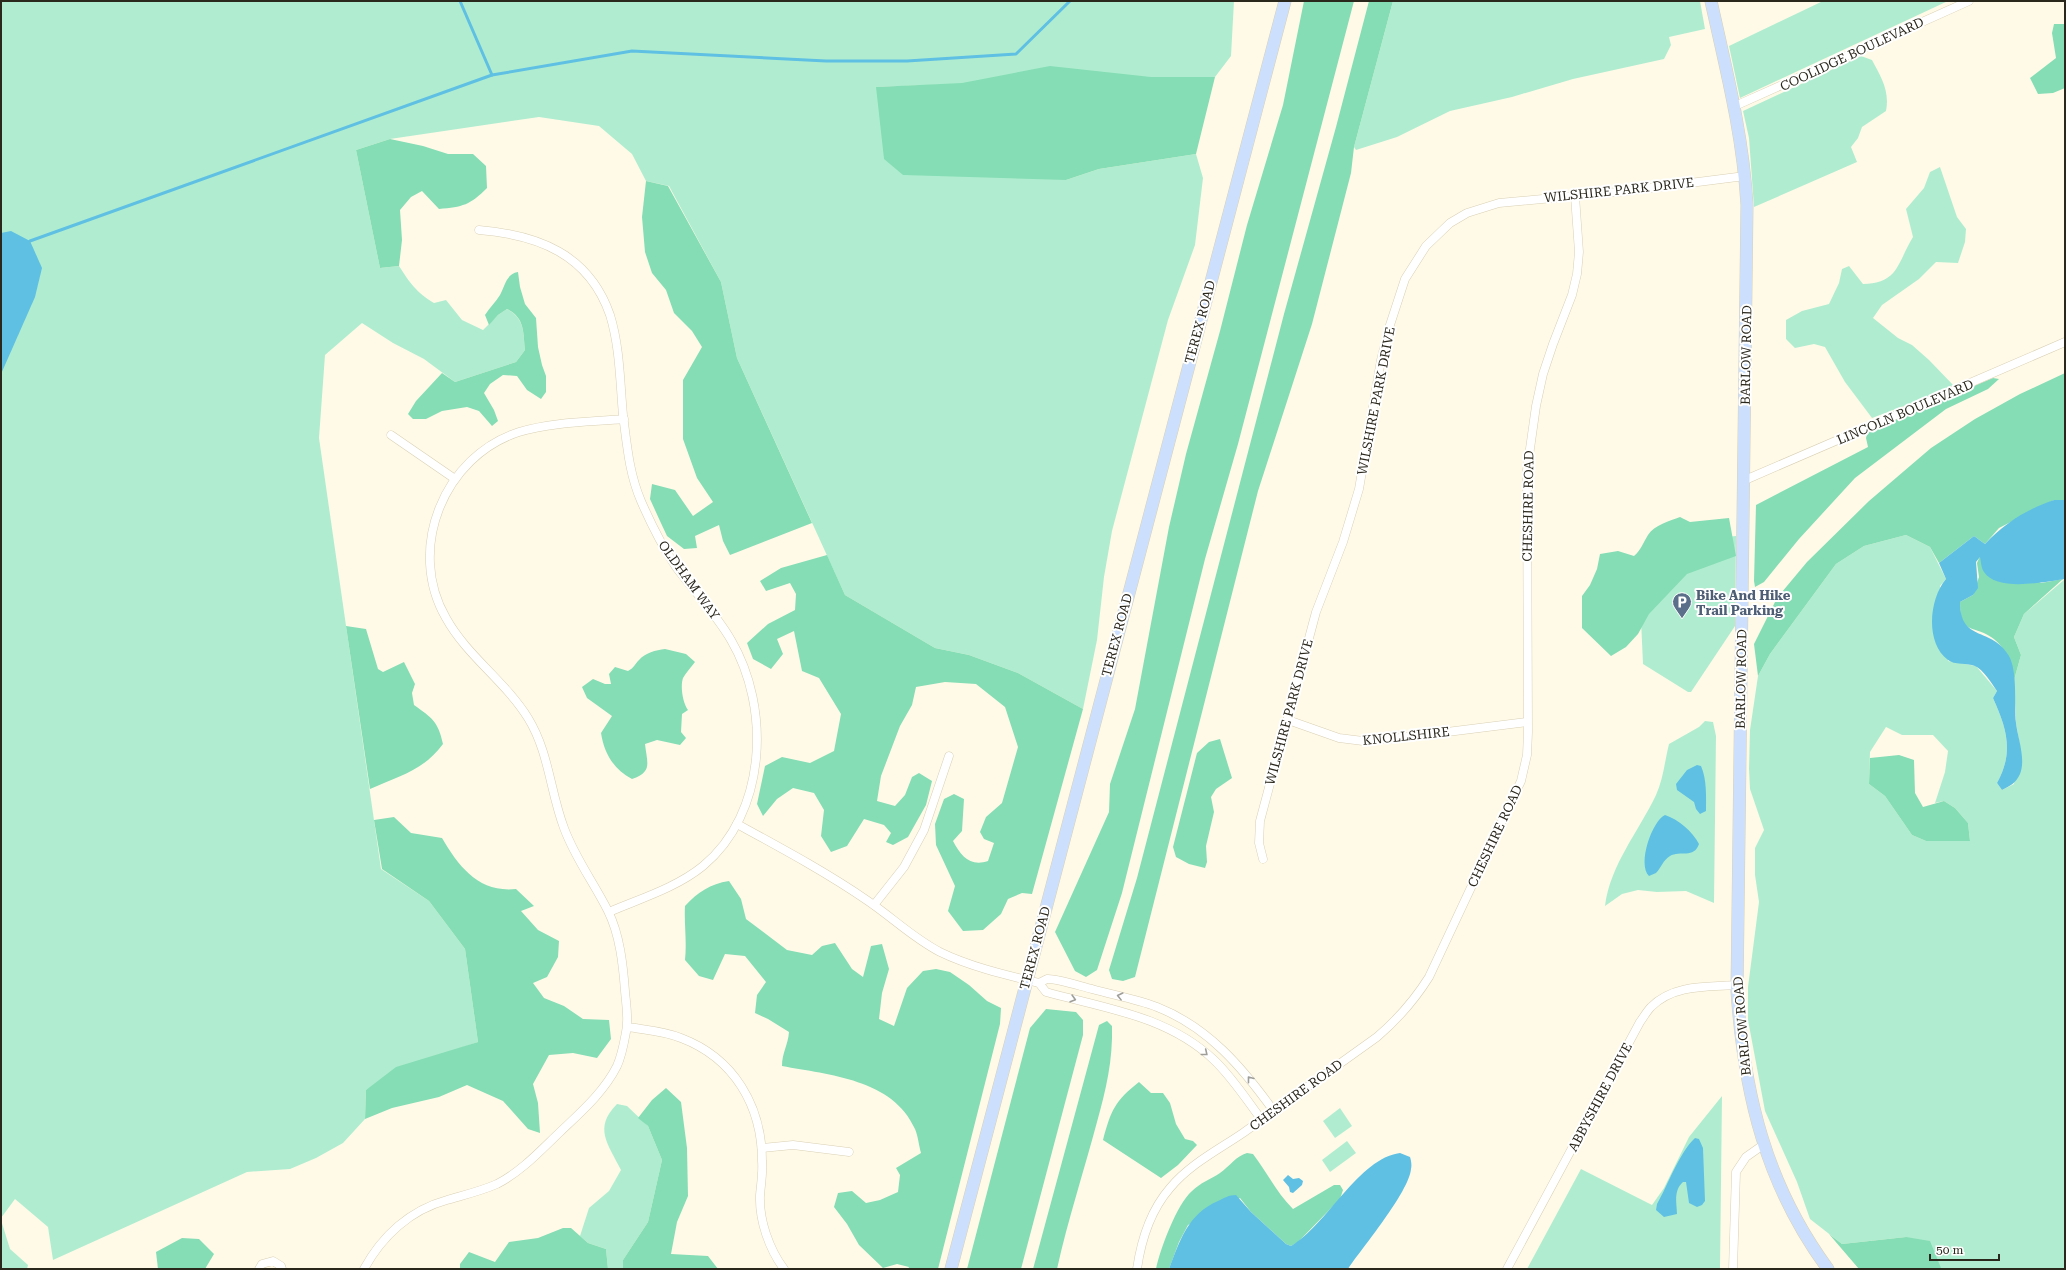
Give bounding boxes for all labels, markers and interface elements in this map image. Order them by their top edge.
street label: COOLIDGE BOULEVARD [1778,14,1926,94]
street label: WILSHIRE PARK DRIVE [1543,175,1695,205]
street label: TEREX ROAD [1182,279,1218,365]
street label: BARLOW ROAD [1738,305,1754,405]
street label: WILSHIRE PARK DRIVE [1354,326,1398,476]
street label: LINCOLN BOULEVARD [1834,376,1976,448]
street label: CHESHIRE ROAD [1520,450,1536,562]
street label: OLDHAM WAY [655,538,723,623]
place label: Bike And Hike Trail Parking [1696,588,1791,618]
parking icon: Bike And Hike Trail Parking [1671,591,1693,619]
street label: TEREX ROAD [1099,592,1135,678]
street label: BARLOW ROAD [1733,629,1749,729]
street label: WILSHIRE PARK DRIVE [1262,637,1316,787]
street label: KNOLLSHIRE [1362,724,1450,748]
street label: CHESHIRE ROAD [1465,782,1525,890]
street label: TEREX ROAD [1017,905,1053,991]
street label: BARLOW ROAD [1730,976,1754,1076]
one-way arrow [1117,993,1123,1001]
one-way arrow [1069,994,1076,1003]
street label: ABBYSHIRE DRIVE [1565,1040,1635,1154]
one-way arrow [1201,1048,1208,1055]
street label: CHESHIRE ROAD [1247,1056,1345,1134]
one-way arrow [1248,1076,1255,1083]
scale bar [1930,1236,1999,1262]
text: 50 m [1936,1243,1963,1257]

